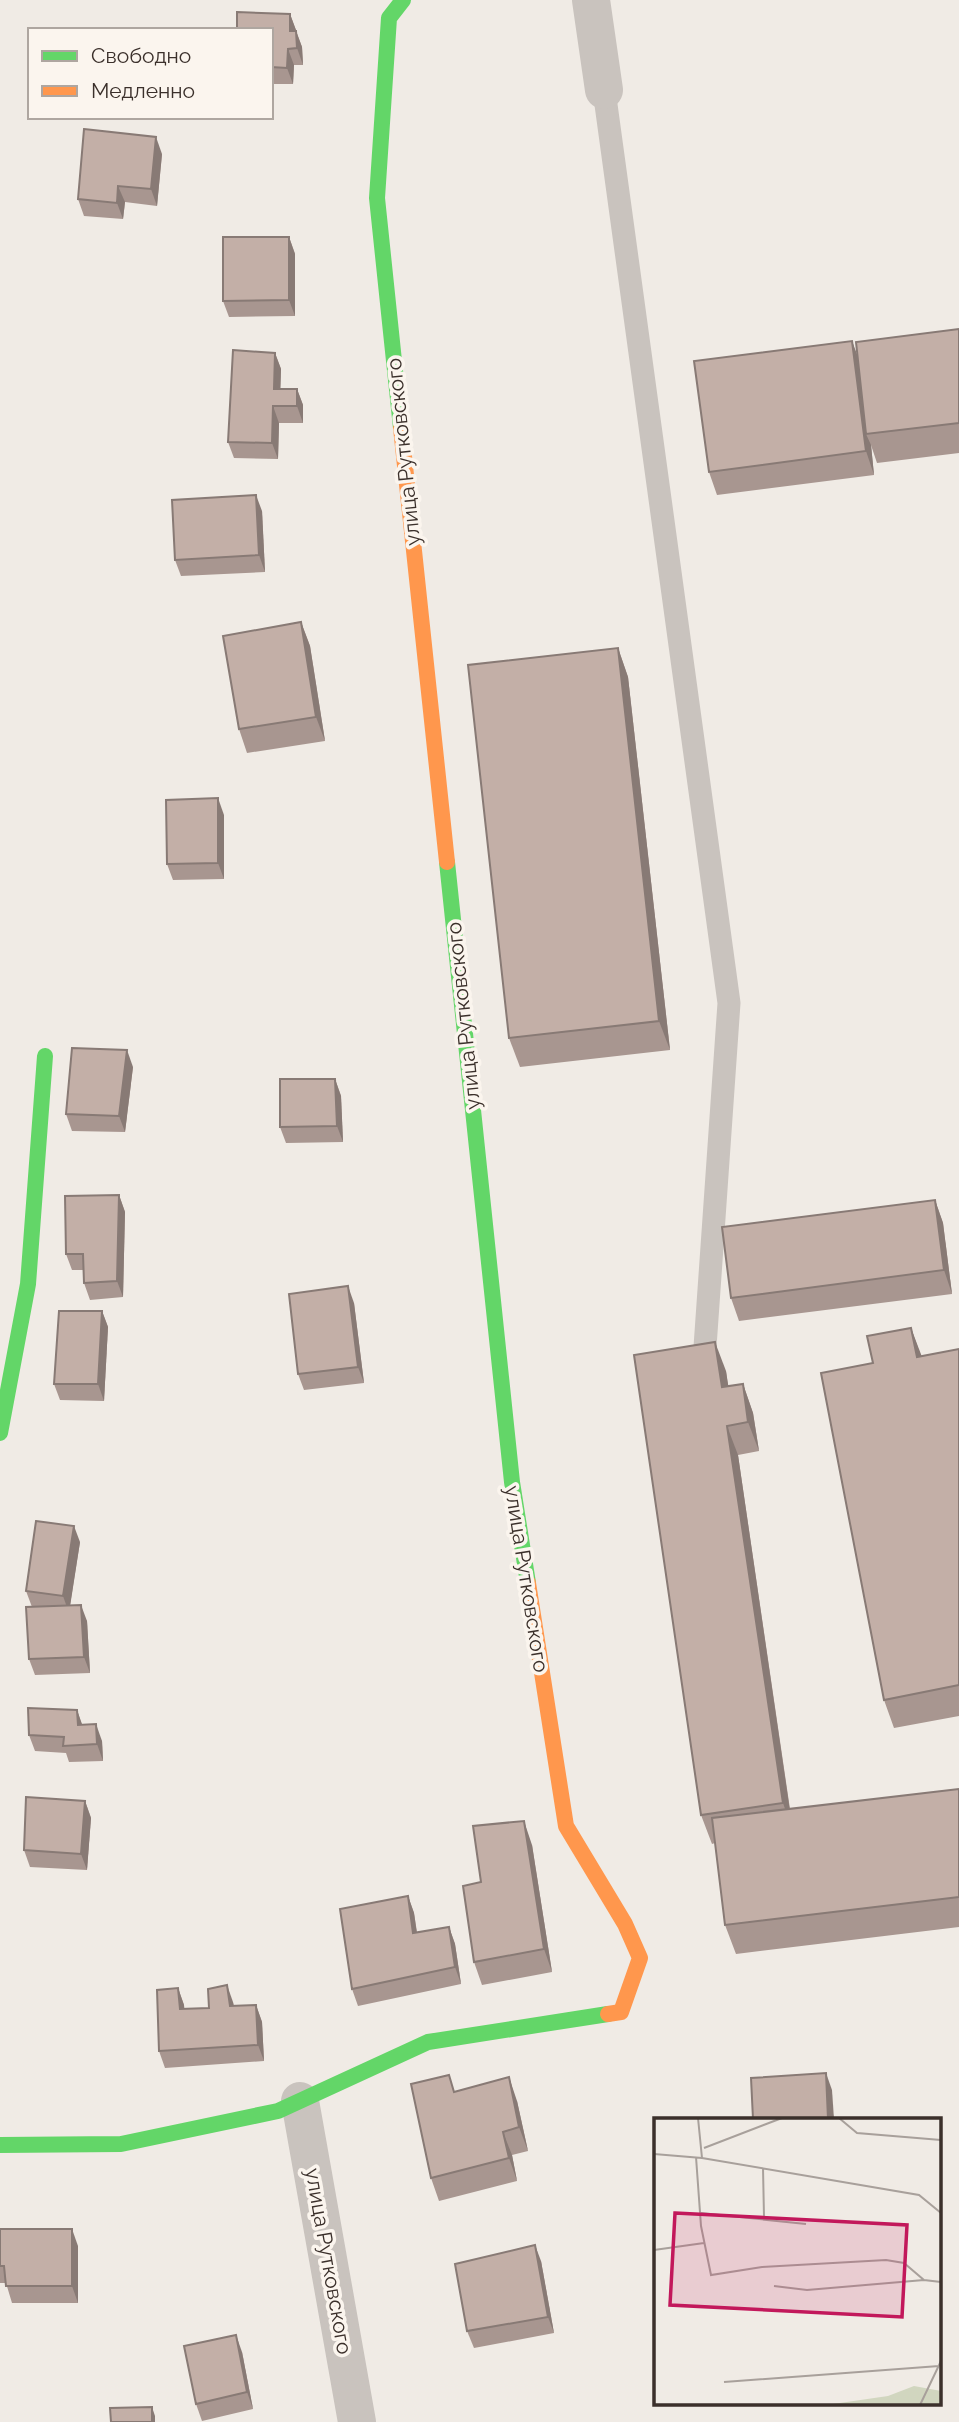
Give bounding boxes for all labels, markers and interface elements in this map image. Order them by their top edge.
legend [28,28,273,119]
text: Свободно [91,43,191,68]
text: Медленно [91,78,195,103]
street label: улица Рутковского [381,357,425,547]
street label: улица Рутковского [441,921,485,1111]
street label: улица Рутковского [500,1484,554,1674]
inset map [654,2118,942,2404]
street label: улица Рутковского [300,2166,358,2356]

